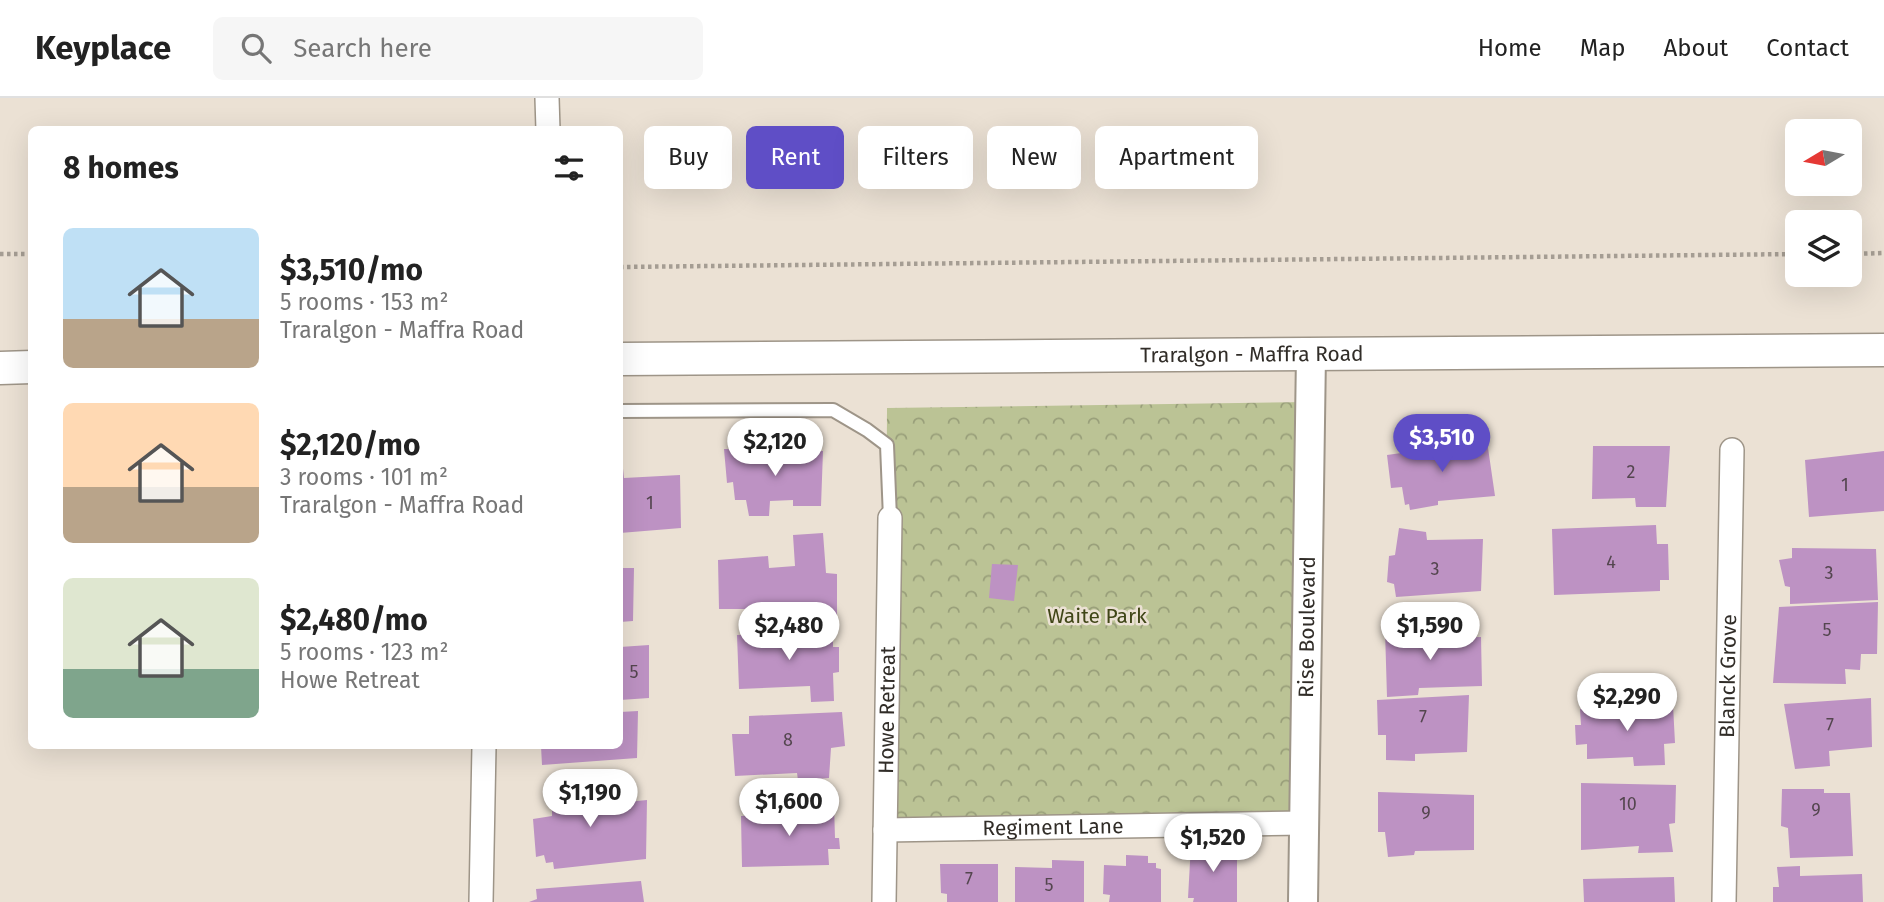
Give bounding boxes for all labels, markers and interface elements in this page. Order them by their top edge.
search box [213,17,703,80]
text: Keyplace [35,28,171,68]
icon: search [237,29,275,67]
text: Search here [293,33,432,64]
text: Home [1478,34,1542,62]
text: Map [1580,34,1626,62]
text: About [1664,34,1728,62]
text: Contact [1766,34,1849,62]
north arrow [1785,119,1862,196]
map controls [1785,119,1862,287]
chip: Buy [644,126,732,189]
chip: Rent [746,126,844,189]
chip: Filters [858,126,973,189]
chip: New [987,126,1081,189]
chip: Apartment [1095,126,1258,189]
icon: filters [550,149,588,187]
text: 8 homes [63,150,179,186]
button: layers [1785,210,1862,287]
text: $3,510/mo [280,252,423,288]
icon: home [119,256,203,340]
text: 5 rooms · 153 m² [280,288,449,316]
text: Traralgon - Maffra Road [280,316,524,344]
street label: Traralgon - Maffra Road [1140,341,1364,368]
pin: $3,510 [1385,414,1499,474]
pin: $2,120 [718,418,832,478]
text: $3,510 [1409,423,1475,451]
text: $2,120/mo [280,427,420,463]
text: $2,120 [743,427,807,455]
icon: home [119,431,203,515]
house number: 2 [1627,461,1636,483]
text: 3 rooms · 101 m² [280,463,448,491]
house number: 1 [1841,474,1849,496]
text: Traralgon - Maffra Road [280,491,524,519]
house number: 1 [646,492,654,514]
house number: 4 [1606,551,1616,573]
street label: Rise Boulevard [1293,556,1321,698]
house number: 3 [1431,558,1439,580]
house number: 3 [1825,562,1833,584]
text: $2,480/mo [280,602,428,638]
pin: $2,480 [732,602,846,662]
pin: $1,590 [1373,602,1487,662]
park label: Waite Park [1047,603,1147,629]
icon: home [119,606,203,690]
text: $2,480 [754,611,824,639]
text: $1,590 [1397,611,1463,639]
street label: Blanck Grove [1714,614,1742,738]
house number: 5 [1822,619,1832,641]
text: 5 rooms · 123 m² [280,638,448,666]
street label: Howe Retreat [873,646,901,774]
house number: 5 [629,661,639,683]
text: Howe Retreat [280,666,420,694]
pin: $2,290 [1570,674,1684,733]
text: $2,290 [1593,682,1661,710]
house number: 7 [1419,706,1427,728]
house number: 7 [1826,714,1834,736]
house number: 8 [783,729,793,751]
pin: $1,190 [533,770,647,829]
text: $1,190 [559,778,621,806]
pin: $1,600 [732,778,846,838]
text: $1,600 [755,787,823,815]
house number: 10 [1619,793,1637,815]
house number: 9 [1811,799,1821,821]
house number: 9 [1421,802,1431,824]
street label: Regiment Lane [982,813,1124,841]
pin: $1,520 [1156,814,1270,874]
text: $1,520 [1180,823,1246,851]
house number: 7 [965,868,973,890]
house number: 5 [1044,874,1054,896]

